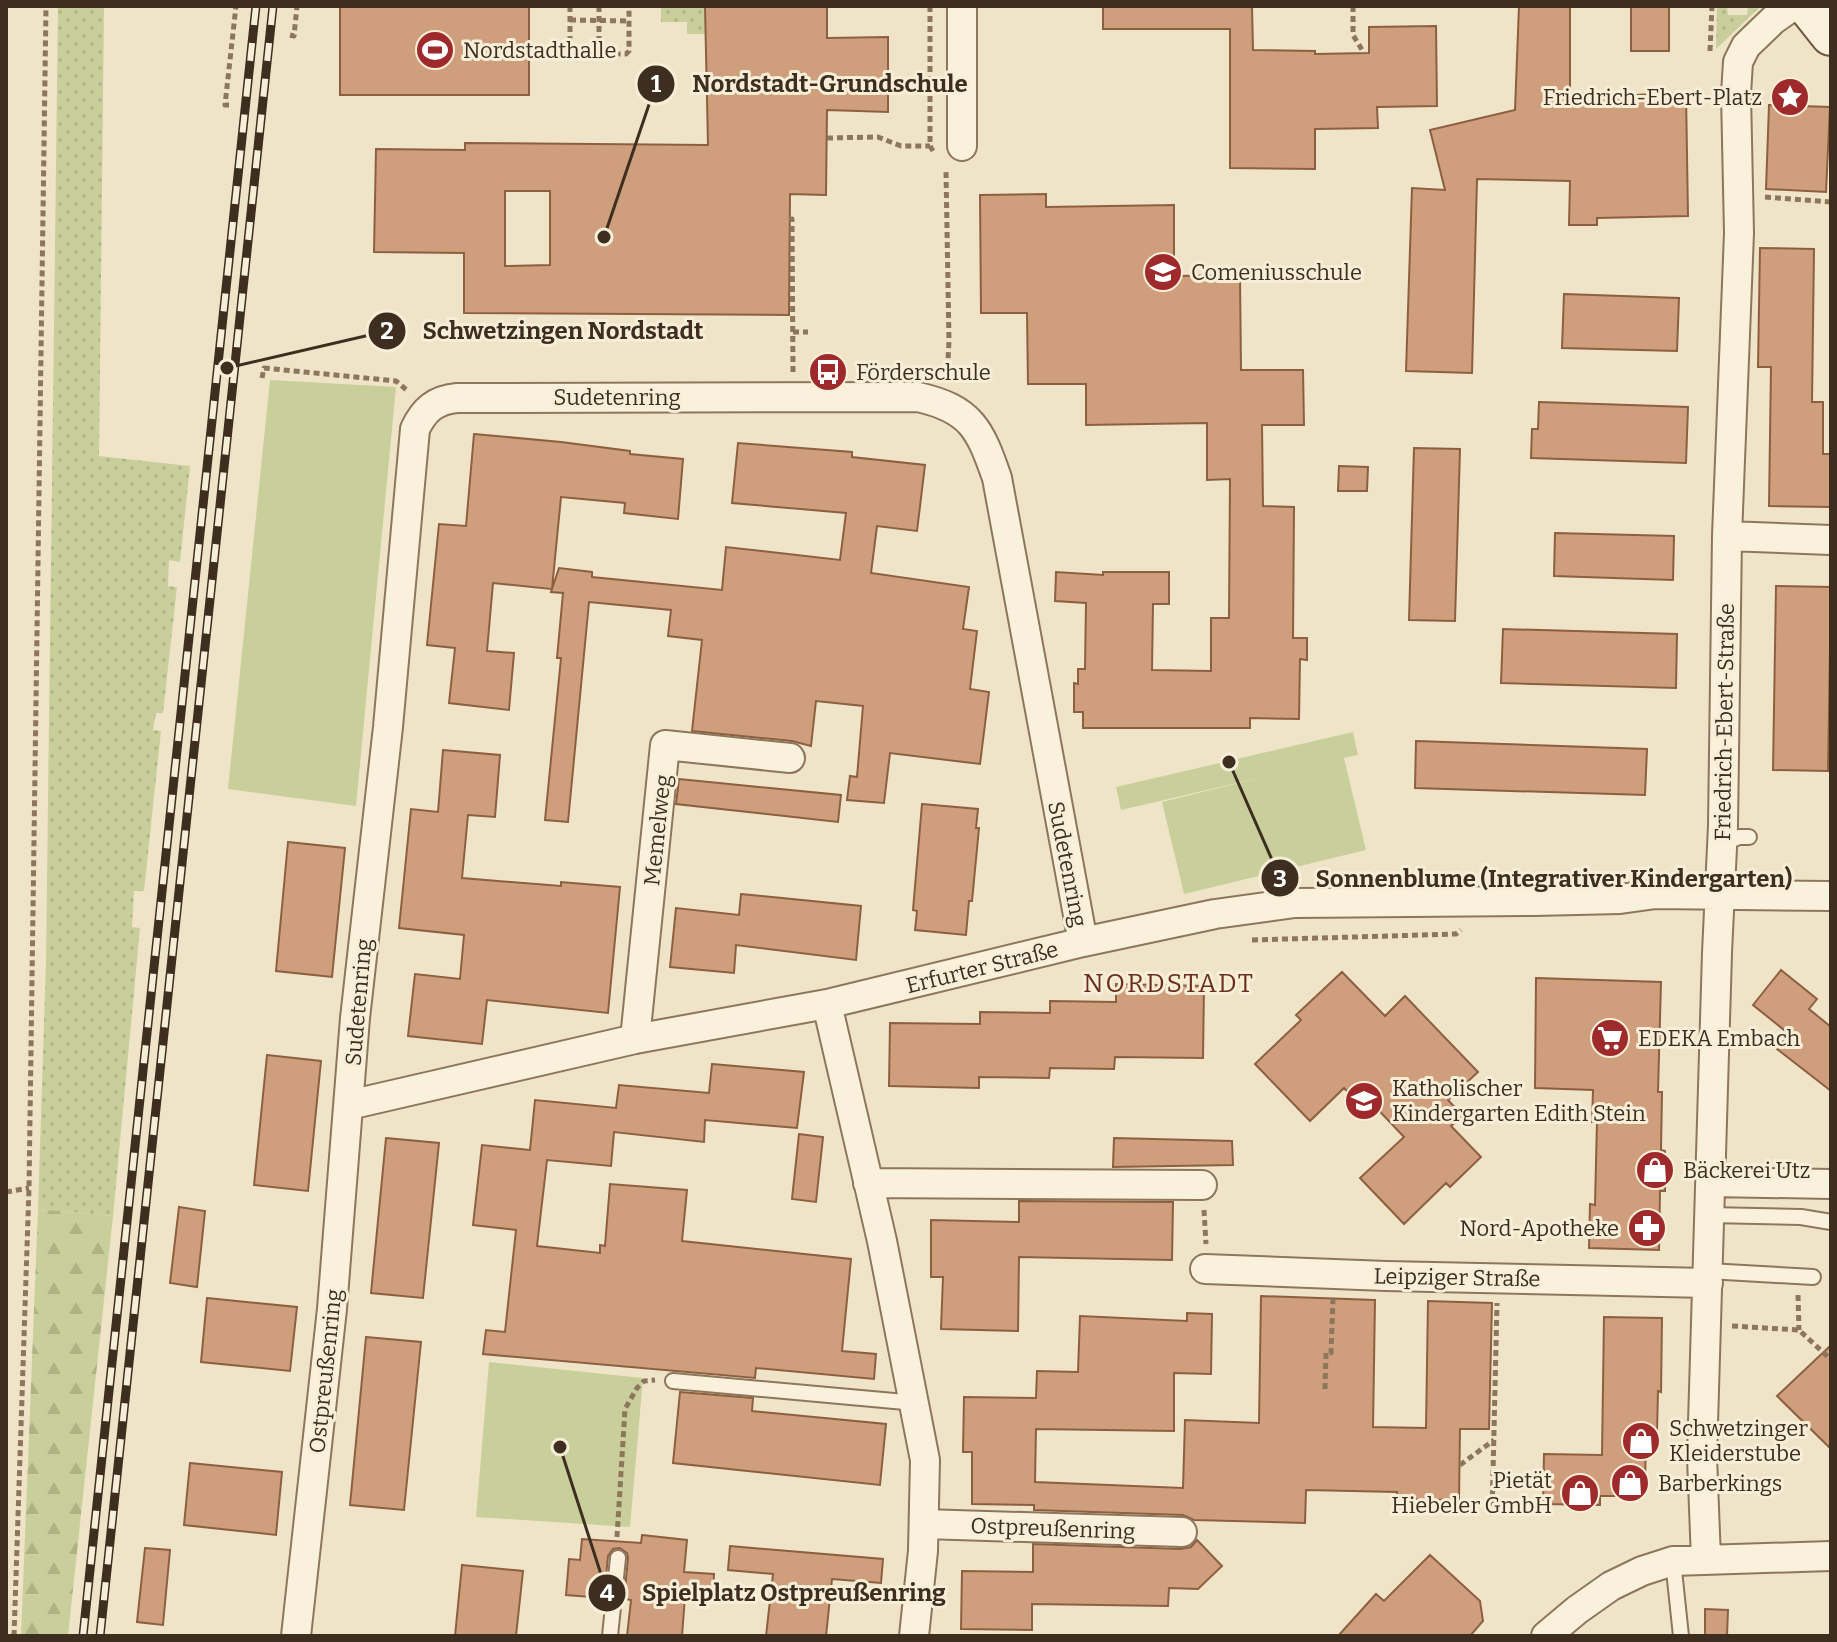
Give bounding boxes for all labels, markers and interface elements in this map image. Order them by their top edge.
sports icon: Nordstadthalle [414,29,456,71]
place label: Nordstadthalle [463,37,616,64]
callout: Nordstadt-Grundschule [636,60,983,108]
text: 1 [651,70,662,98]
text: Nordstadt-Grundschule [692,70,968,98]
place icon: Friedrich-Ebert-Platz [1769,76,1811,118]
place label: Friedrich-Ebert-Platz [1543,84,1762,111]
school or university icon: Comeniusschule [1142,251,1184,293]
place label: Comeniusschule [1191,259,1362,286]
callout: Schwetzingen Nordstadt [367,307,720,355]
text: 2 [380,317,394,345]
text: Schwetzingen Nordstadt [423,317,704,345]
bus stop icon: Förderschule [807,351,849,393]
place label: Förderschule [856,359,991,386]
street label: Sudetenring [553,384,681,411]
street label: Friedrich-Ebert-Straße [1709,603,1740,841]
street label: Memelweg [638,773,677,887]
street label: Sudetenring [1042,799,1093,929]
callout: Sonnenblume (Integrativer Kindergarten) [1260,854,1809,902]
text: 3 [1273,865,1287,893]
text: Sonnenblume (Integrativer Kindergarten) [1316,865,1792,893]
street label: Erfurter Straße [903,936,1061,999]
street label: Sudetenring [339,937,377,1067]
district label: NORDSTADT [1083,968,1255,999]
supermarket icon: EDEKA Embach [1589,1017,1631,1059]
place label: EDEKA Embach [1638,1025,1801,1052]
place label: Katholischer Kindergarten Edith Stein [1392,1075,1646,1127]
school or university icon: Katholischer Kindergarten Edith Stein [1343,1080,1385,1122]
shop icon: Bäckerei Utz [1634,1149,1676,1191]
place label: Bäckerei Utz [1683,1157,1810,1184]
pharmacy icon: Nord-Apotheke [1626,1207,1668,1249]
place label: Nord-Apotheke [1459,1215,1619,1242]
street label: Leipziger Straße [1373,1263,1541,1292]
street label: Ostpreußenring [303,1288,348,1455]
place label: Schwetzinger Kleiderstube [1669,1415,1808,1467]
shop icon: Schwetzinger Kleiderstube [1620,1420,1662,1462]
shop icon: Barberkings [1609,1462,1651,1504]
place label: Pietät Hiebeler GmbH [1391,1467,1552,1519]
place label: Barberkings [1658,1470,1782,1497]
shop icon: Pietät Hiebeler GmbH [1559,1472,1601,1514]
street label: Ostpreußenring [970,1512,1136,1545]
callout: Spielplatz Ostpreußenring [587,1569,962,1617]
text: 4 [600,1579,615,1607]
text: Spielplatz Ostpreußenring [642,1579,946,1607]

